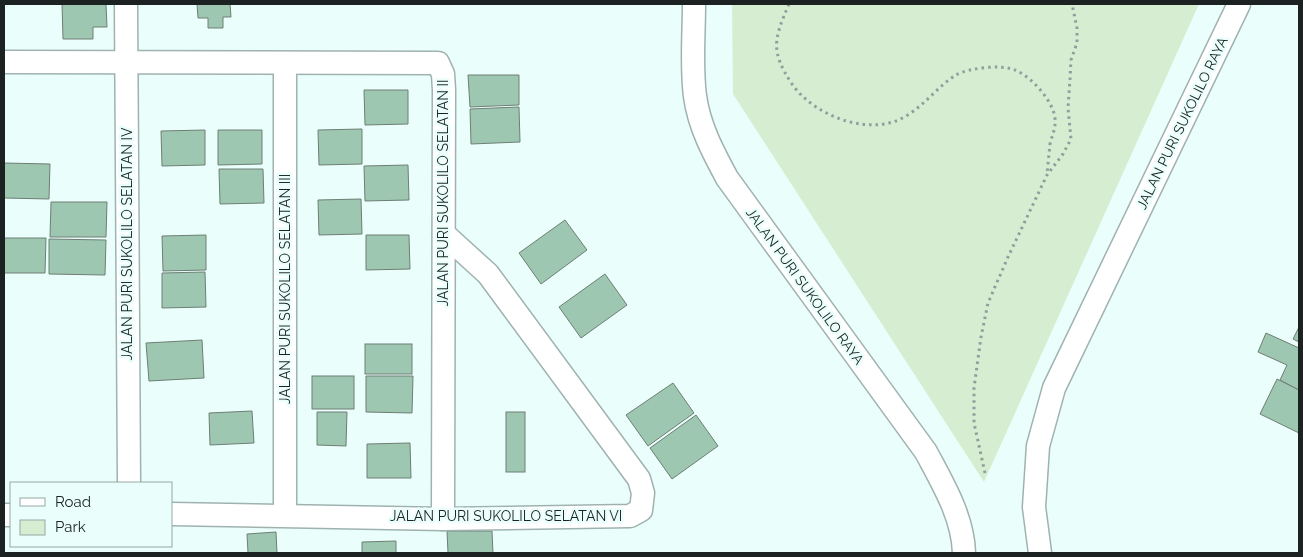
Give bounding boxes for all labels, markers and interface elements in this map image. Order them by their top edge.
street label: JALAN PURI SUKOLILO RAYA [1133,34,1231,212]
street label: JALAN PURI SUKOLILO SELATAN II [435,79,451,307]
street label: JALAN PURI SUKOLILO SELATAN IV [119,127,135,361]
street label: JALAN PURI SUKOLILO SELATAN III [277,174,293,404]
street label: JALAN PURI SUKOLILO RAYA [743,204,868,368]
legend [10,482,172,547]
text: Road [55,493,91,511]
street label: JALAN PURI SUKOLILO SELATAN VI [390,508,622,524]
text: Park [55,518,86,536]

